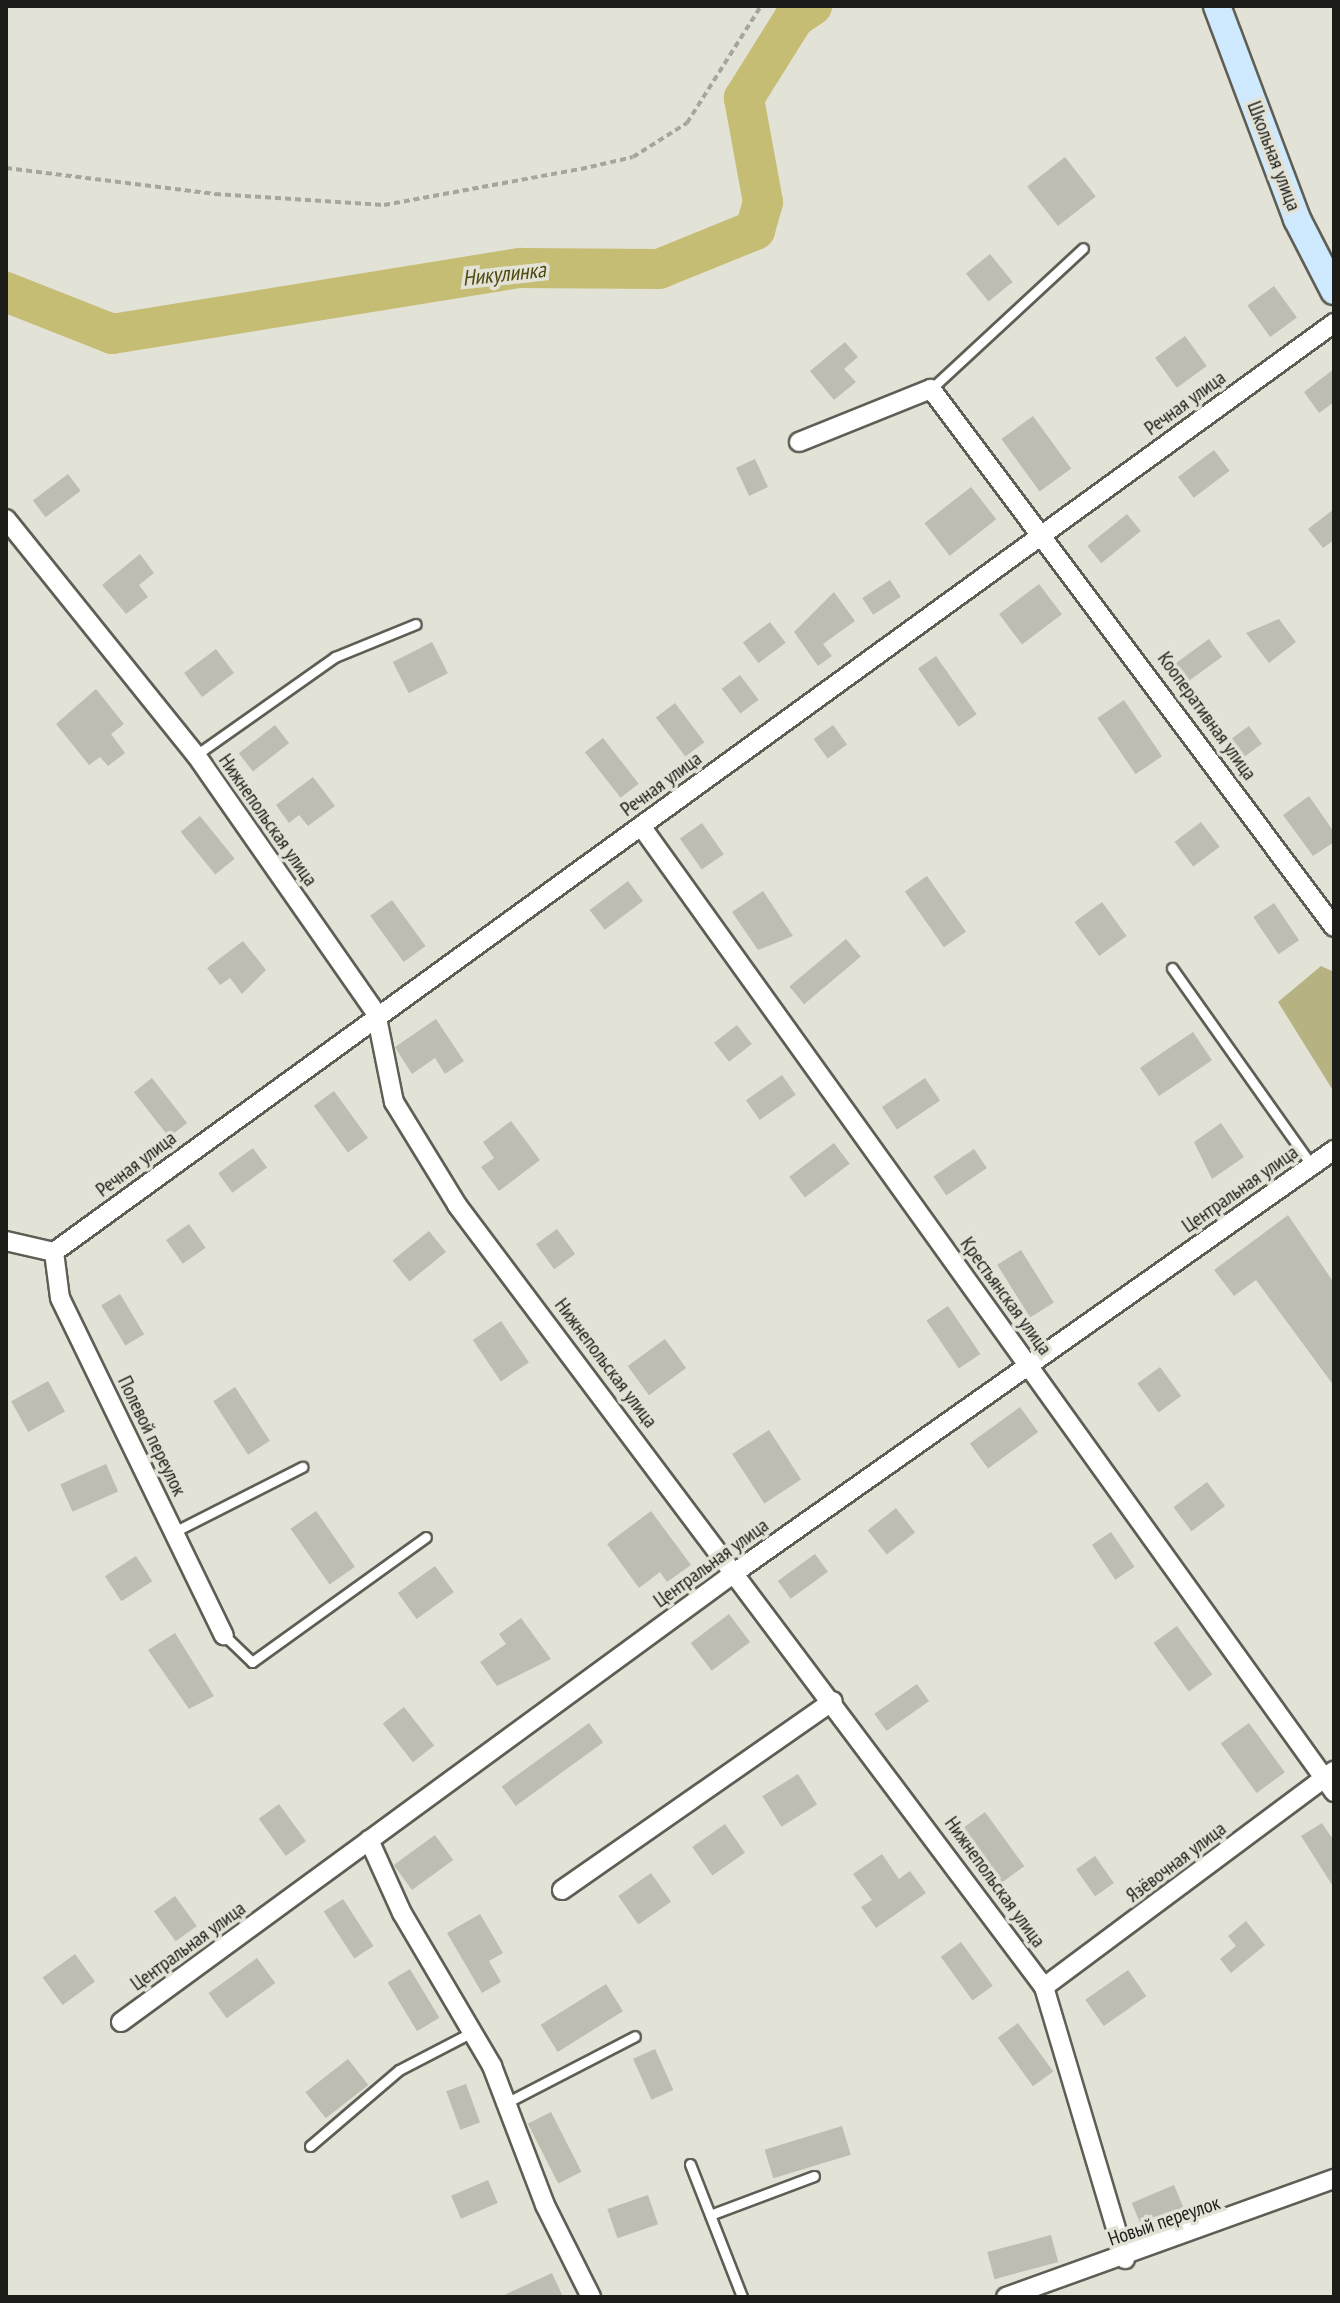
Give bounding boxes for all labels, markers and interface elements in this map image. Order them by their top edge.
street label: Школьная улица [1242,98,1306,214]
water label: Никулинка [461,257,547,291]
street label: Речная улица [1140,366,1230,440]
street label: Кооперативная улица [1152,647,1262,785]
street label: Речная улица [616,747,706,821]
street label: Нижнепольская улица [213,749,323,891]
street label: Речная улица [91,1126,181,1202]
street label: Центральная улица [1177,1140,1303,1238]
street label: Крестьянская улица [955,1232,1057,1360]
street label: Нижнепольская улица [550,1294,662,1432]
street label: Полевой переулок [113,1372,191,1500]
street label: Центральная улица [649,1513,773,1613]
street label: Нижнепольская улица [940,1812,1050,1952]
street label: Язёвочная улица [1121,1817,1231,1907]
street label: Центральная улица [126,1896,250,1996]
street label: Новый переулок [1105,2191,1223,2251]

